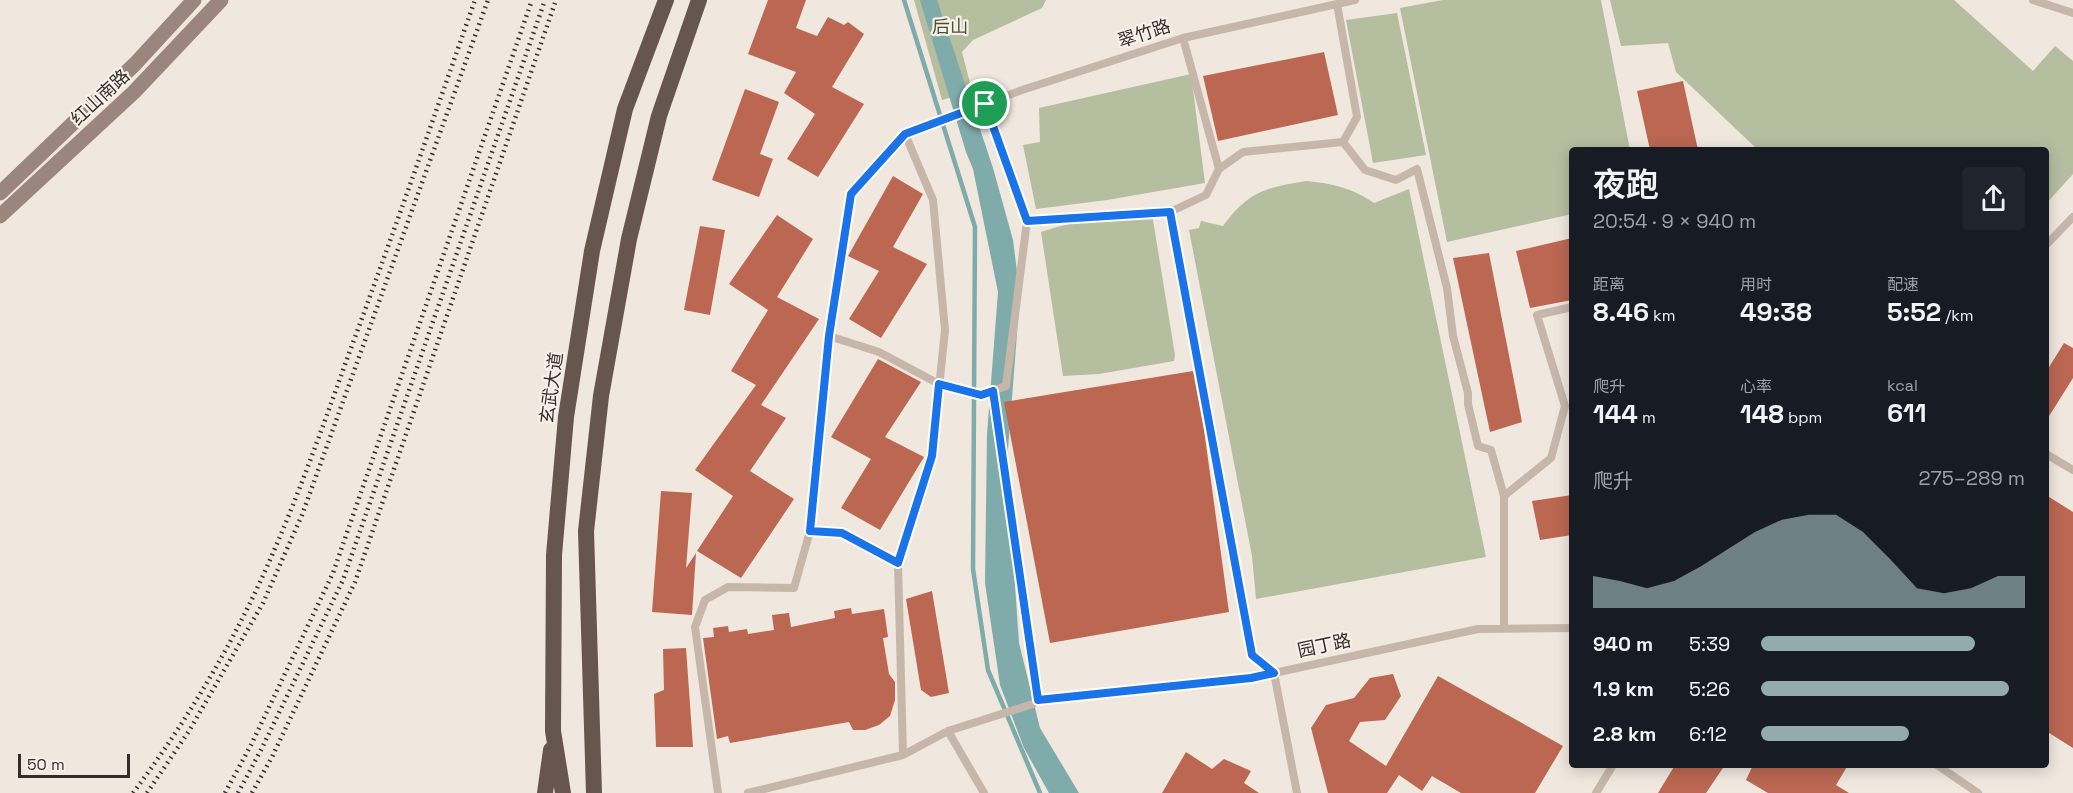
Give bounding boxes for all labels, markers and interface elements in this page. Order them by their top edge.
street label: 翠竹路 [1115,14,1173,52]
park label: 后山 [932,15,968,38]
street label: 红山南路 [66,64,134,130]
pin [959,78,1010,129]
icon: arrive [968,87,1001,120]
text: 夜跑 [1593,164,1659,206]
button: share [1962,167,2025,230]
text: 20:54 · 9 × 940 m [1593,208,1756,234]
text: 距离 [1593,274,1625,295]
text: 用时 [1740,274,1772,295]
text: 配速 [1887,274,1919,295]
text: 8.46 [1593,295,1649,329]
text: 49:38 [1740,295,1812,329]
text: 5:52 [1887,295,1941,329]
text: km [1649,305,1675,326]
text: /km [1941,305,1974,326]
street label: 玄武大道 [535,351,567,425]
text: kcal [1887,375,1918,396]
text: 爬升 [1593,376,1625,397]
text: 心率 [1740,376,1772,397]
text: 611 [1887,396,1926,430]
text: 144 [1593,397,1638,431]
text: 148 [1740,397,1784,431]
text: m [1638,407,1656,428]
text: bpm [1784,407,1822,428]
text: 275–289 m [1919,465,2025,491]
text: 爬升 [1593,468,1633,494]
street label: 园丁路 [1295,628,1353,662]
text: 940 m [1593,631,1653,657]
text: 5:39 [1689,631,1730,657]
text: 1.9 km [1593,676,1654,702]
text: 5:26 [1689,676,1730,702]
text: 2.8 km [1593,721,1656,747]
text: 6:12 [1689,721,1727,747]
scale bar [18,751,130,778]
text: 50 m [27,754,65,775]

